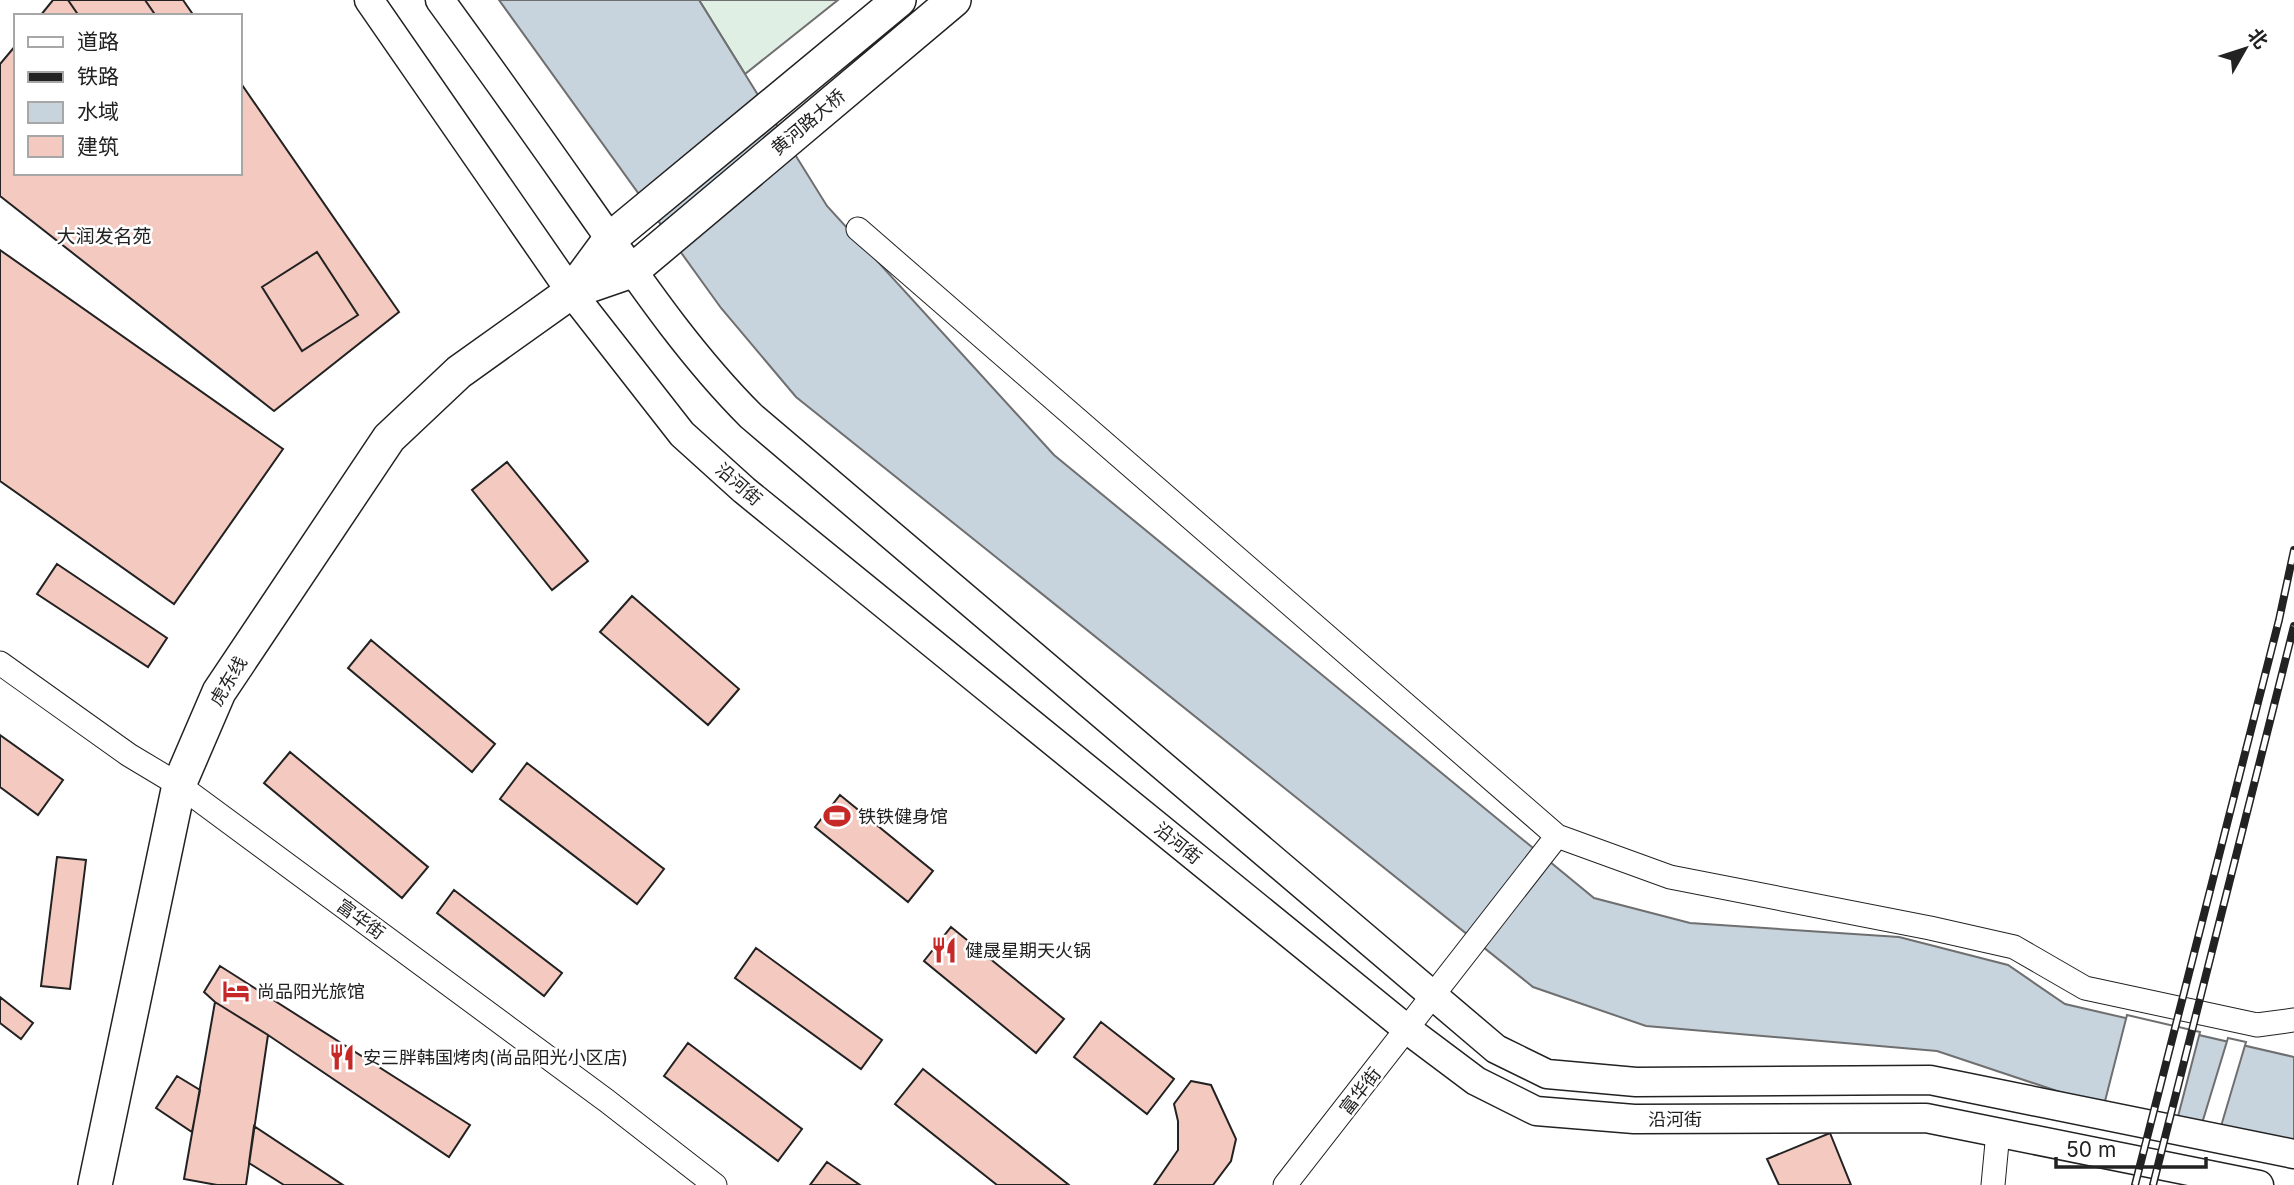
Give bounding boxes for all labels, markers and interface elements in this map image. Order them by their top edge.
legend [14,14,242,175]
north arrow [2210,14,2280,84]
text: 北 [2243,24,2273,53]
text: 道路 [77,29,119,54]
text: 铁路 [77,64,119,89]
street label: 黄河路大桥 [767,85,849,159]
text: 水域 [77,99,119,124]
text: 建筑 [77,134,119,159]
district label: 大润发名苑 [56,225,152,248]
street label: 沿河街 [712,458,766,510]
street label: 虎东线 [205,652,251,710]
sports icon: 铁铁健身馆 [822,801,852,831]
place label: 铁铁健身馆 [858,806,948,827]
street label: 沿河街 [1150,818,1206,868]
street label: 富华街 [333,895,389,943]
restaurant icon: 健晟星期天火锅 [929,935,959,965]
place label: 健晟星期天火锅 [965,940,1091,961]
hotel icon: 尚品阳光旅馆 [221,976,251,1006]
place label: 尚品阳光旅馆 [257,981,365,1002]
restaurant icon: 安三胖韩国烤肉(尚品阳光小区店) [327,1042,357,1072]
place label: 安三胖韩国烤肉(尚品阳光小区店) [363,1047,628,1068]
street label: 富华街 [1335,1063,1385,1119]
street label: 沿河街 [1648,1109,1702,1130]
scale bar [2056,1126,2206,1170]
text: 50 m [2066,1137,2116,1162]

